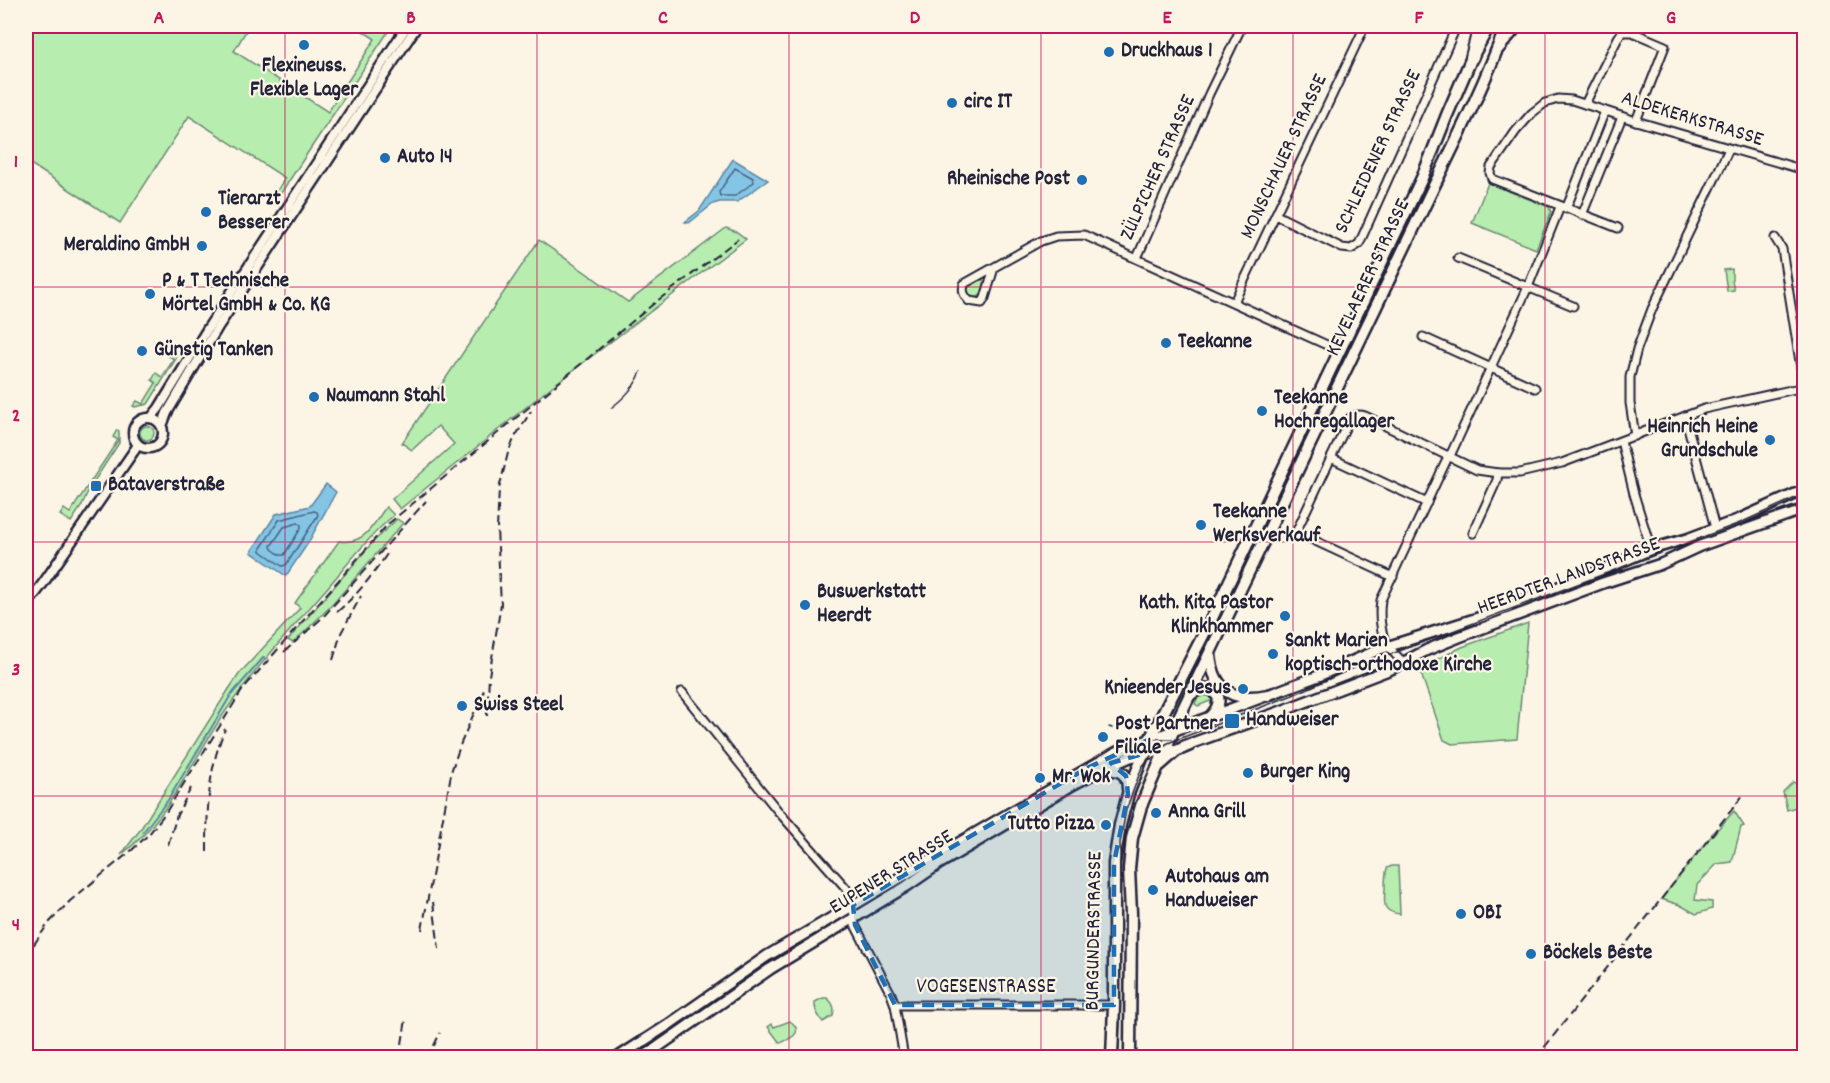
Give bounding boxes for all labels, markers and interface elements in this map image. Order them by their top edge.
text: A [154,5,165,33]
text: B [406,5,416,33]
text: C [658,5,668,33]
text: D [910,5,921,33]
text: E [1162,5,1172,33]
text: F [1415,5,1425,33]
text: G [1666,5,1676,33]
place label: Druckhaus 1 [1121,37,1213,67]
marker: Flexineuss. Flexible Lager [297,38,311,52]
marker: Druckhaus 1 [1102,45,1116,59]
place label: Flexineuss. Flexible Lager [250,52,359,106]
street label: SCHLEIDENER STRASSE [1328,65,1430,239]
street label: MONSCHAUER STRASSE [1234,69,1337,244]
street label: ALDEKERKSTRASSE [1617,84,1767,156]
place label: circ IT [964,88,1013,118]
street label: ZÜLPICHER STRASSE [1113,90,1205,246]
marker: circ IT [945,96,959,110]
place label: Auto 14 [397,143,453,173]
text: 1 [14,149,18,177]
marker: Auto 14 [378,151,392,165]
place label: Rheinische Post [947,165,1070,195]
marker: Rheinische Post [1075,173,1089,187]
place label: Tierarzt Besserer [218,185,290,239]
street label: KEVELAERER STRASSE [1319,194,1419,362]
marker: Tierarzt Besserer [199,205,213,219]
place label: Meraldino GmbH [63,231,190,261]
marker: Meraldino GmbH [195,239,209,253]
place label: P & T Technische Mörtel GmbH & Co. KG [162,267,331,321]
marker: P & T Technische Mörtel GmbH & Co. KG [143,287,157,301]
place label: Teekanne [1178,328,1252,358]
place label: Günstig Tanken [154,336,274,366]
marker: Teekanne [1159,336,1173,350]
marker: Günstig Tanken [135,344,149,358]
place label: Naumann Stahl [326,382,446,412]
place label: Teekanne Hochregallager [1274,384,1396,438]
marker: Naumann Stahl [307,390,321,404]
text: 2 [12,403,20,431]
marker: Teekanne Hochregallager [1255,404,1269,418]
place label: Heinrich Heine Grundschule [1647,413,1758,467]
marker: Heinrich Heine Grundschule [1763,433,1777,447]
place label: Bataverstraße [108,471,225,501]
marker: Bataverstraße [89,479,103,493]
place label: Teekanne Werksverkauf [1213,498,1322,552]
marker: Teekanne Werksverkauf [1194,518,1208,532]
street label: HEERDTER LANDSTRASSE [1473,530,1665,624]
place label: Buswerkstatt Heerdt [817,578,926,632]
place label: Kath. Kita Pastor Klinkhammer [1139,589,1274,643]
marker: Buswerkstatt Heerdt [798,598,812,612]
marker: Kath. Kita Pastor Klinkhammer [1278,609,1292,623]
place label: Sankt Marien koptisch-orthodoxe Kirche [1285,627,1492,681]
marker: Sankt Marien koptisch-orthodoxe Kirche [1266,647,1280,661]
text: 3 [12,657,20,685]
place label: Knieender Jesus [1104,674,1231,704]
marker: Knieender Jesus [1236,682,1250,696]
place label: Swiss Steel [474,691,565,721]
marker: Swiss Steel [455,699,469,713]
place label: Handweiser [1246,706,1340,736]
place label: Post Partner Filiale [1115,710,1218,764]
marker: Handweiser [1223,712,1241,730]
marker: Post Partner Filiale [1096,730,1110,744]
place label: Burger King [1260,758,1350,788]
place label: Mr. Wok [1052,763,1111,793]
marker: Burger King [1241,766,1255,780]
marker: Mr. Wok [1033,771,1047,785]
place label: Anna Grill [1168,798,1247,828]
marker: Anna Grill [1149,806,1163,820]
place label: Tutto Pizza [1008,810,1095,840]
marker: Tutto Pizza [1099,818,1113,832]
street label: EUPENER STRASSE [824,823,960,923]
street label: BURGUNDERSTRASSE [1079,851,1111,1011]
place label: Autohaus am Handweiser [1165,863,1269,917]
marker: Autohaus am Handweiser [1146,883,1160,897]
place label: OBI [1473,899,1502,929]
marker: OBI [1454,907,1468,921]
text: 4 [12,912,20,940]
place label: Böckels Beste [1543,939,1652,969]
marker: Böckels Beste [1524,947,1538,961]
street label: VOGESENSTRASSE [917,973,1056,1003]

